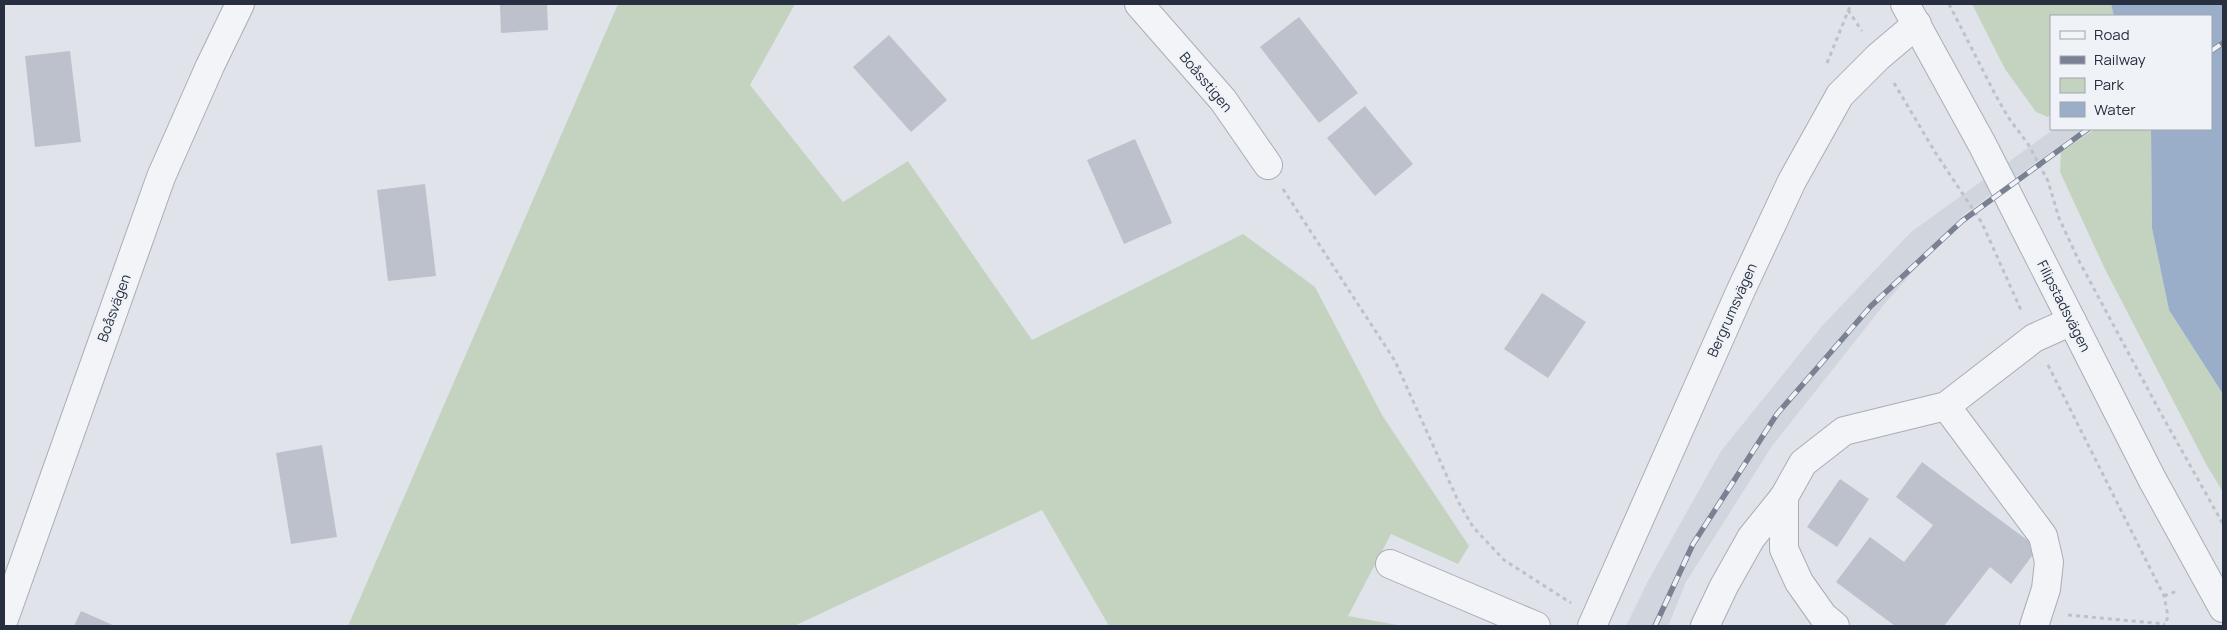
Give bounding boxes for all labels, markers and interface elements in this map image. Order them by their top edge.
legend [2050,15,2212,130]
text: Road [2094,24,2130,45]
street label: Boåsstigen [1176,48,1237,116]
text: Railway [2094,49,2146,70]
text: Park [2094,74,2124,95]
text: Water [2094,99,2136,120]
street label: Filipstadsvägen [2033,257,2096,355]
street label: Bergrumsvägen [1702,260,1761,360]
street label: Boåsvägen [93,271,135,344]

